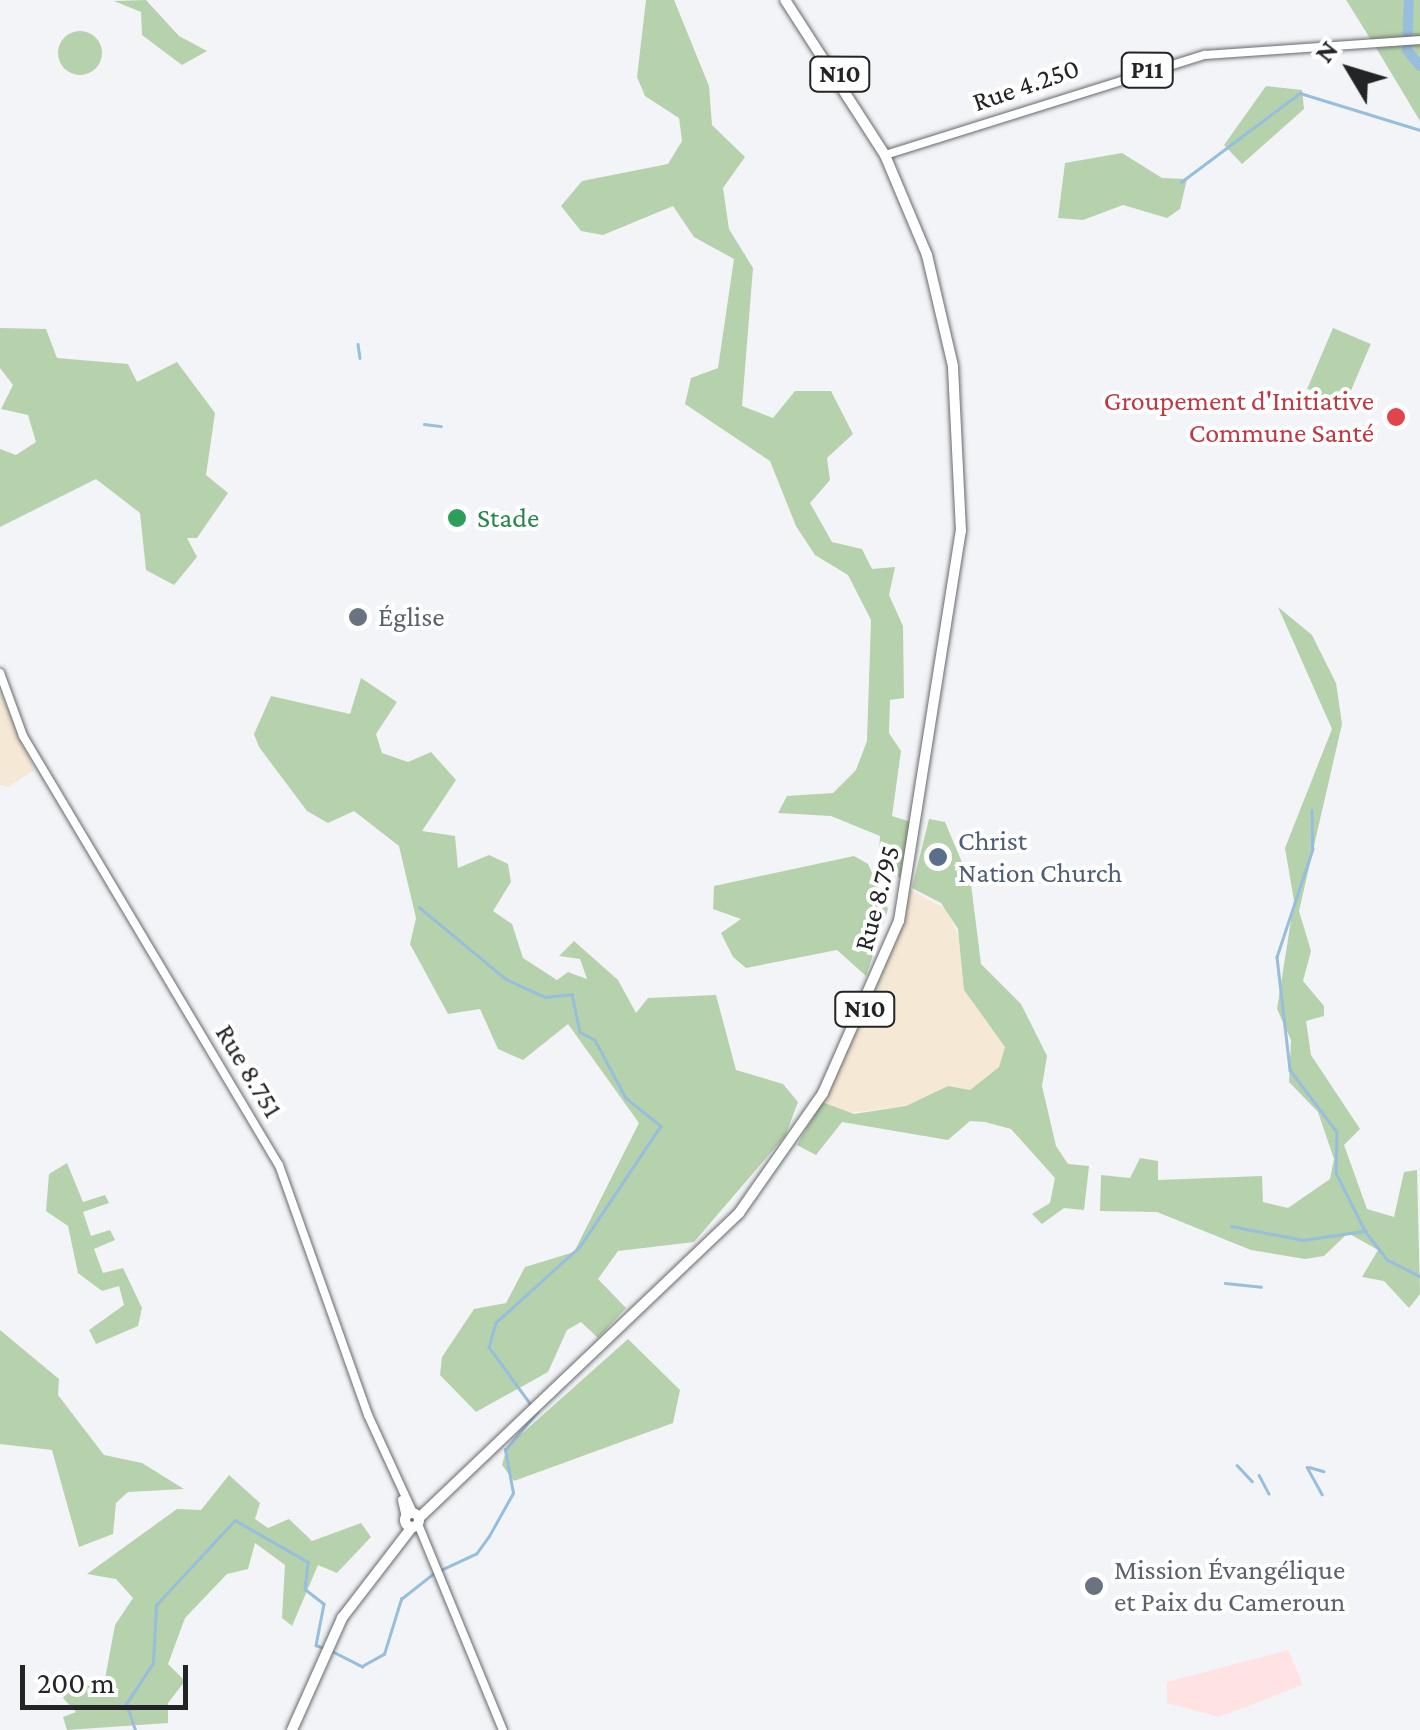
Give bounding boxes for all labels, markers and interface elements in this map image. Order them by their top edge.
north arrow [1300,20,1400,120]
text: N [1308,34,1344,68]
road number: P11 [1120,50,1174,90]
street label: Rue 4.250 [968,51,1084,119]
road number: N10 [808,54,872,94]
place label: Groupement d'Initiative Commune Santé [1104,384,1374,450]
marker: Groupement d'Initiative Commune Santé [1383,404,1409,430]
place label: Stade [477,501,539,535]
marker: Stade [446,507,468,529]
place label: Église [378,600,444,634]
marker: Église [347,606,369,628]
place label: Christ Nation Church [958,824,1122,890]
street label: Rue 8.795 [847,841,907,955]
marker: Christ Nation Church [927,846,949,868]
road number: N10 [832,989,898,1029]
street label: Rue 8.751 [208,1018,290,1124]
place label: Mission Évangélique et Paix du Cameroun [1114,1553,1345,1619]
marker: Mission Évangélique et Paix du Cameroun [1083,1575,1105,1597]
scale bar [25,1645,192,1707]
text: 200 m [37,1666,115,1699]

